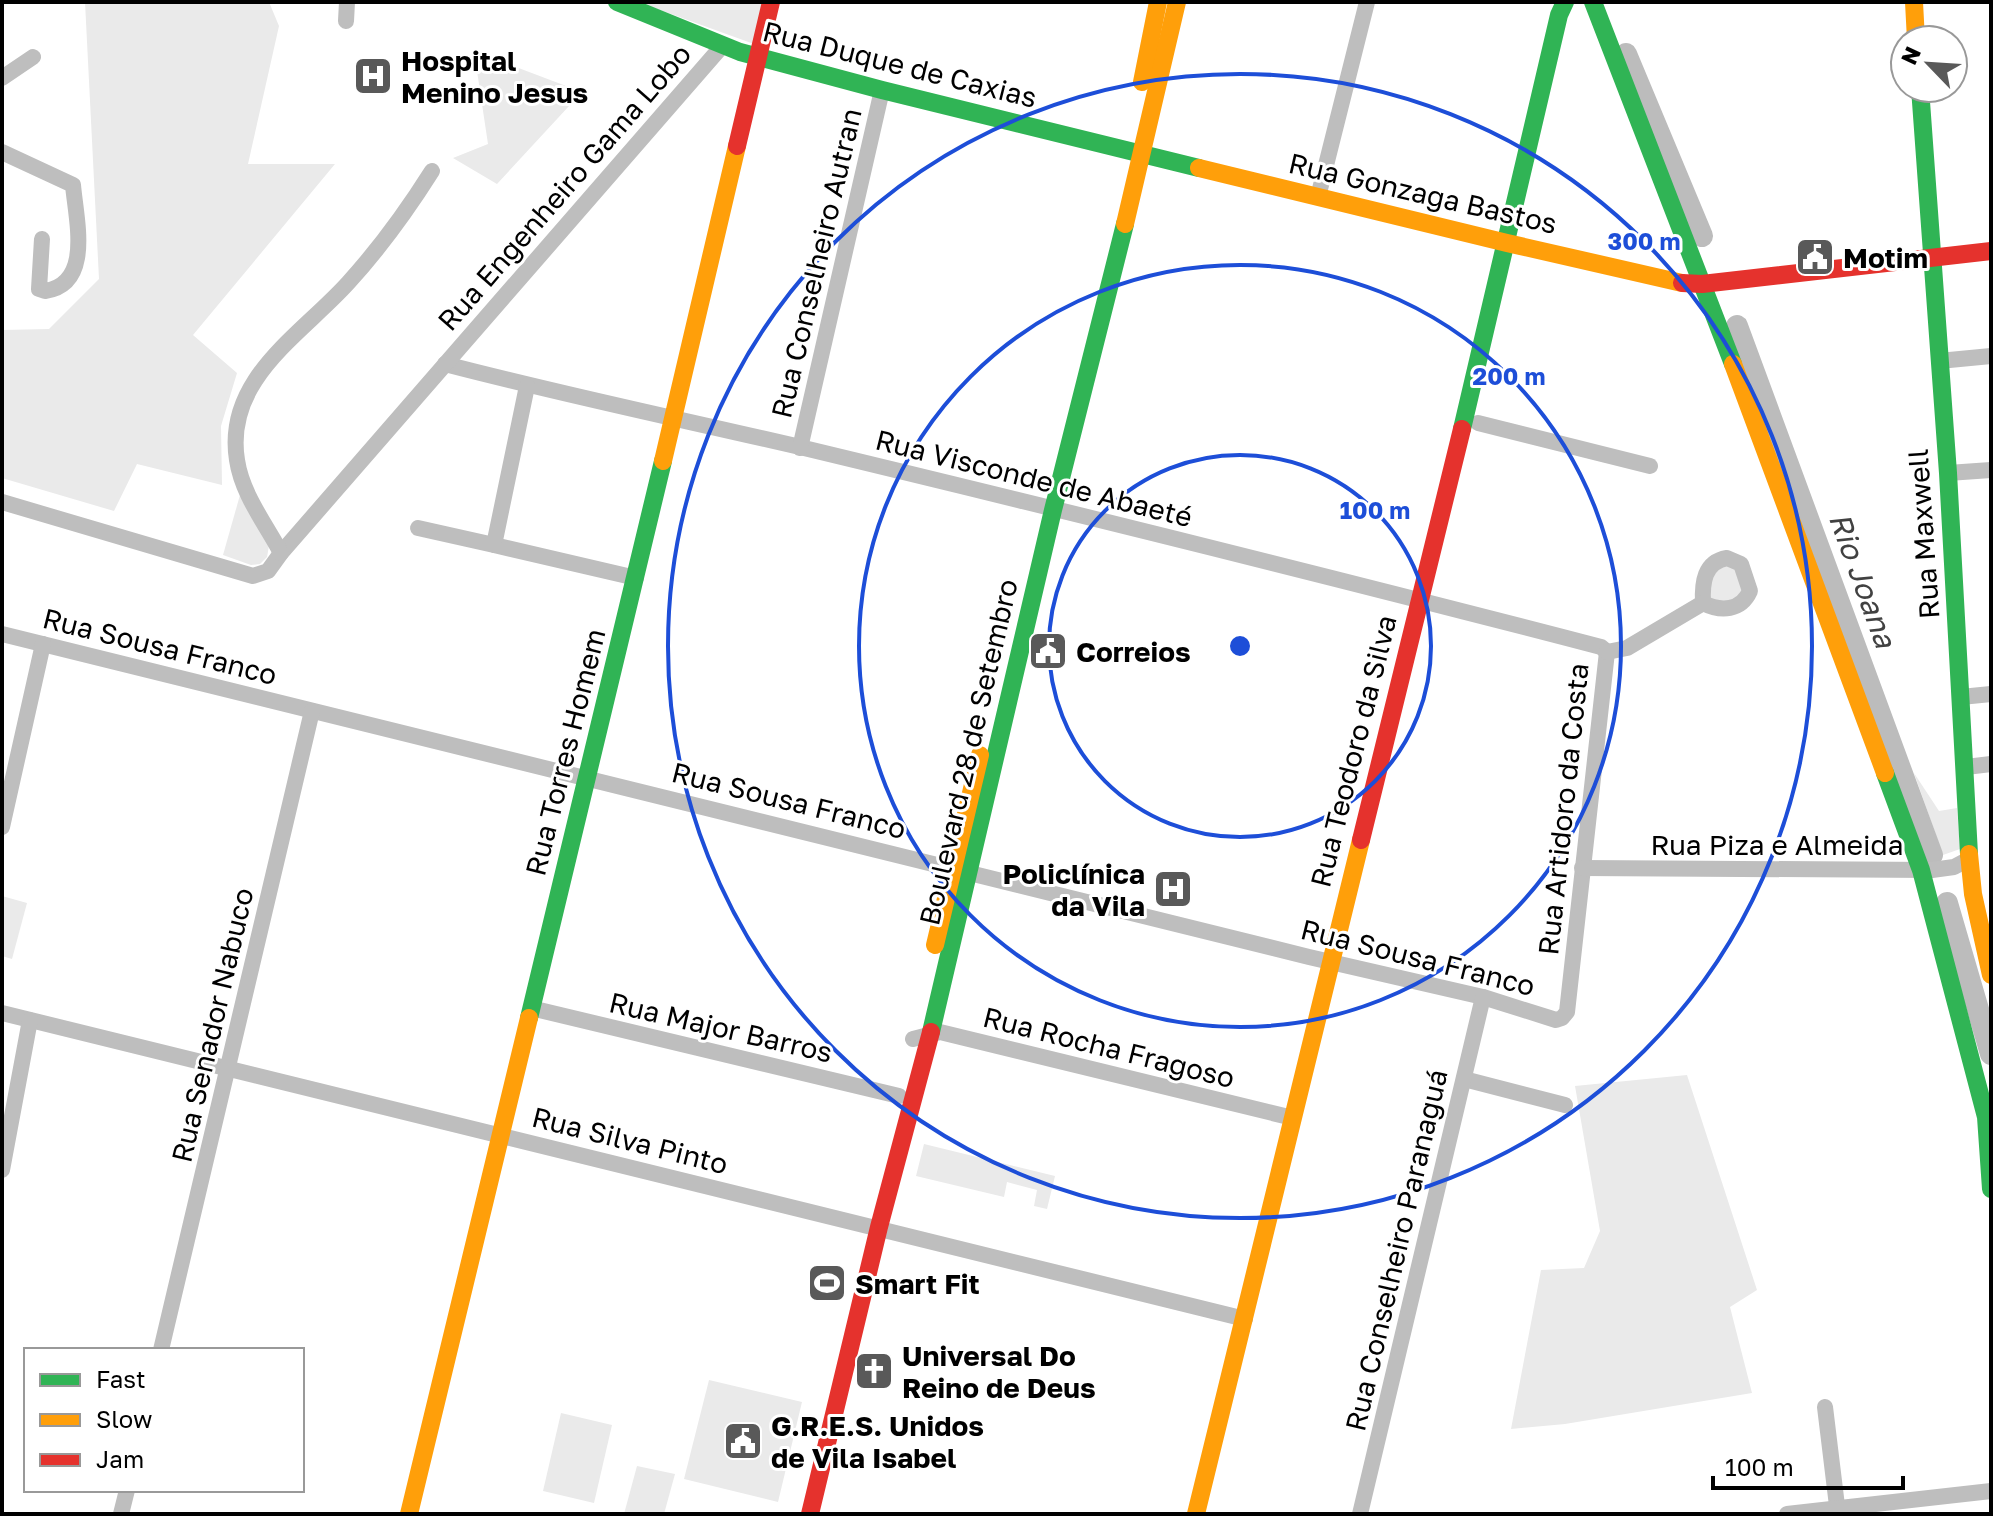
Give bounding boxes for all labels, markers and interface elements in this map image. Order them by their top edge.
street label: Rua Duque de Caxias [760,14,1040,114]
north arrow [1889,24,1969,104]
street label: Rua Engenheiro Gama Lobo [431,37,697,337]
text: N [1895,42,1926,69]
place label: Hospital Menino Jesus [401,44,588,109]
hospital icon: Hospital Menino Jesus [352,55,394,97]
street label: Rua Conselheiro Autran [764,105,868,421]
street label: Rua Gonzaga Bastos [1286,146,1560,240]
text: 300 m [1608,226,1680,255]
public building icon: Motim [1794,236,1836,278]
place label: Motim [1843,241,1928,274]
text: 200 m [1473,361,1545,390]
street label: Rua Visconde de Abaeté [872,423,1196,533]
street label: Rua Maxwell [1901,448,1945,620]
text: 100 m [1340,495,1410,524]
water label: Rio Joana [1822,508,1904,653]
street label: Boulevard 28 de Setembro [912,576,1024,928]
street label: Rua Sousa Franco [40,601,280,691]
street label: Rua Teodoro da Silva [1303,612,1403,890]
street label: Rua Torres Homem [518,625,612,879]
public building icon: Correios [1027,630,1069,672]
centre of rings [1226,632,1254,660]
place label: Correios [1076,635,1191,668]
street label: Rua Artidoro da Costa [1531,661,1595,957]
street label: Rua Sousa Franco [669,755,909,845]
street label: Rua Piza e Almeida [1650,828,1904,861]
place label: Policlínica da Vila [1003,857,1145,922]
hospital icon: Policlínica da Vila [1152,868,1194,910]
street label: Rua Senador Nabuco [164,885,260,1165]
street label: Rua Sousa Franco [1298,912,1538,1002]
street label: Rua Major Barros [606,985,836,1069]
street label: Rua Rocha Fragoso [980,1000,1238,1094]
street label: Rua Conselheiro Paranaguá [1338,1066,1454,1434]
street label: Rua Silva Pinto [529,1100,731,1180]
sports icon: Smart Fit [806,1262,848,1304]
place label: Smart Fit [855,1267,980,1300]
place label: Universal Do Reino de Deus [902,1339,1096,1404]
legend [24,1348,304,1492]
church icon: Universal Do Reino de Deus [853,1350,895,1392]
text: Fast [96,1364,146,1393]
text: Slow [96,1404,152,1433]
place label: G.R.E.S. Unidos de Vila Isabel [771,1409,984,1474]
public building icon: G.R.E.S. Unidos de Vila Isabel [722,1420,764,1462]
scale bar [1713,1440,1903,1490]
text: Jam [96,1444,144,1473]
text: 100 m [1725,1452,1794,1481]

